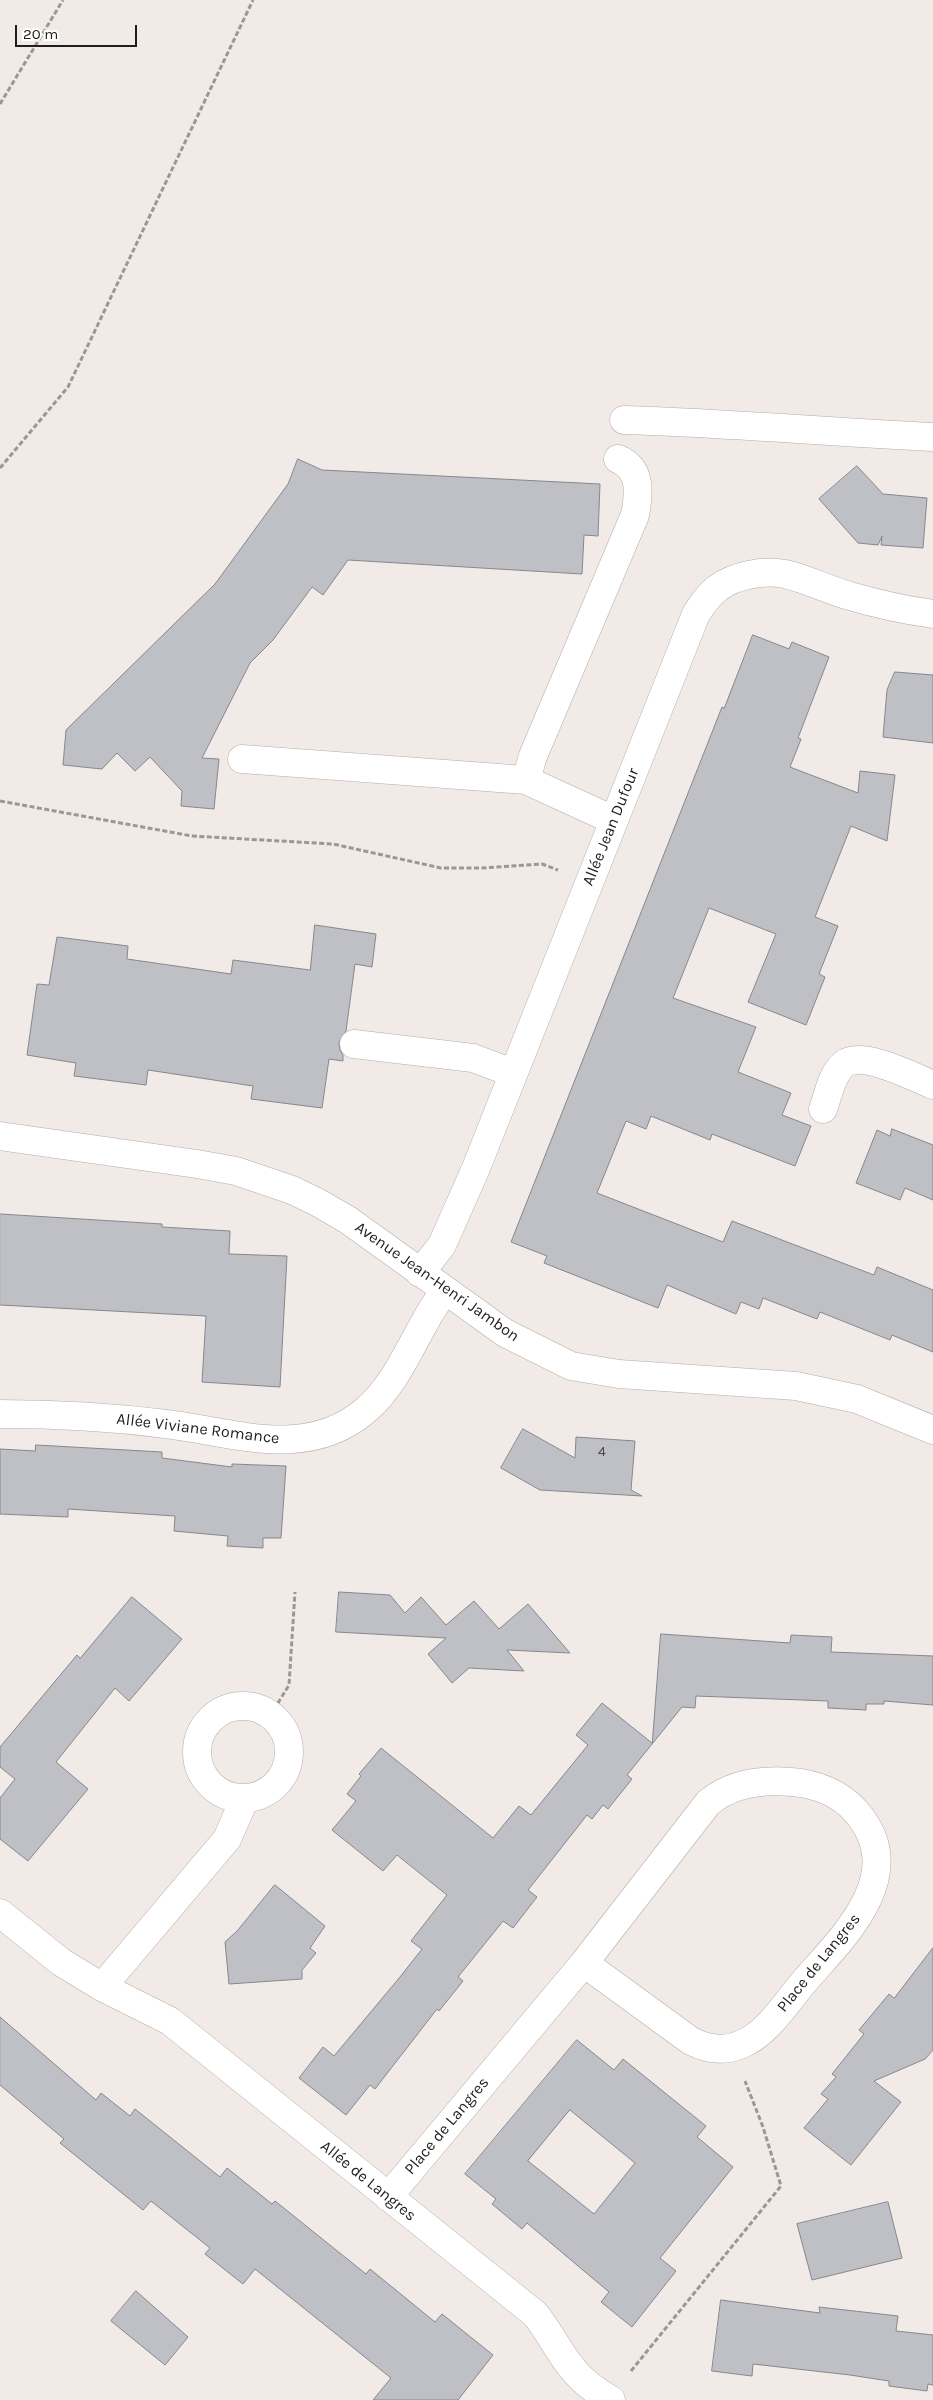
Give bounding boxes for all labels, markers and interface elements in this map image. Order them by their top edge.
scale bar [18,15,140,47]
text: 20 m [23,25,58,43]
street label: Allée Jean Dufour [579,765,643,889]
street label: Avenue Jean-Henri Jambon [351,1218,523,1346]
street label: Allée Viviane Romance [115,1409,281,1449]
house number: 4 [598,1444,606,1460]
street label: Place de Langres [773,1910,865,2016]
street label: Place de Langres [401,2073,493,2179]
street label: Allée de Langres [316,2137,420,2225]

